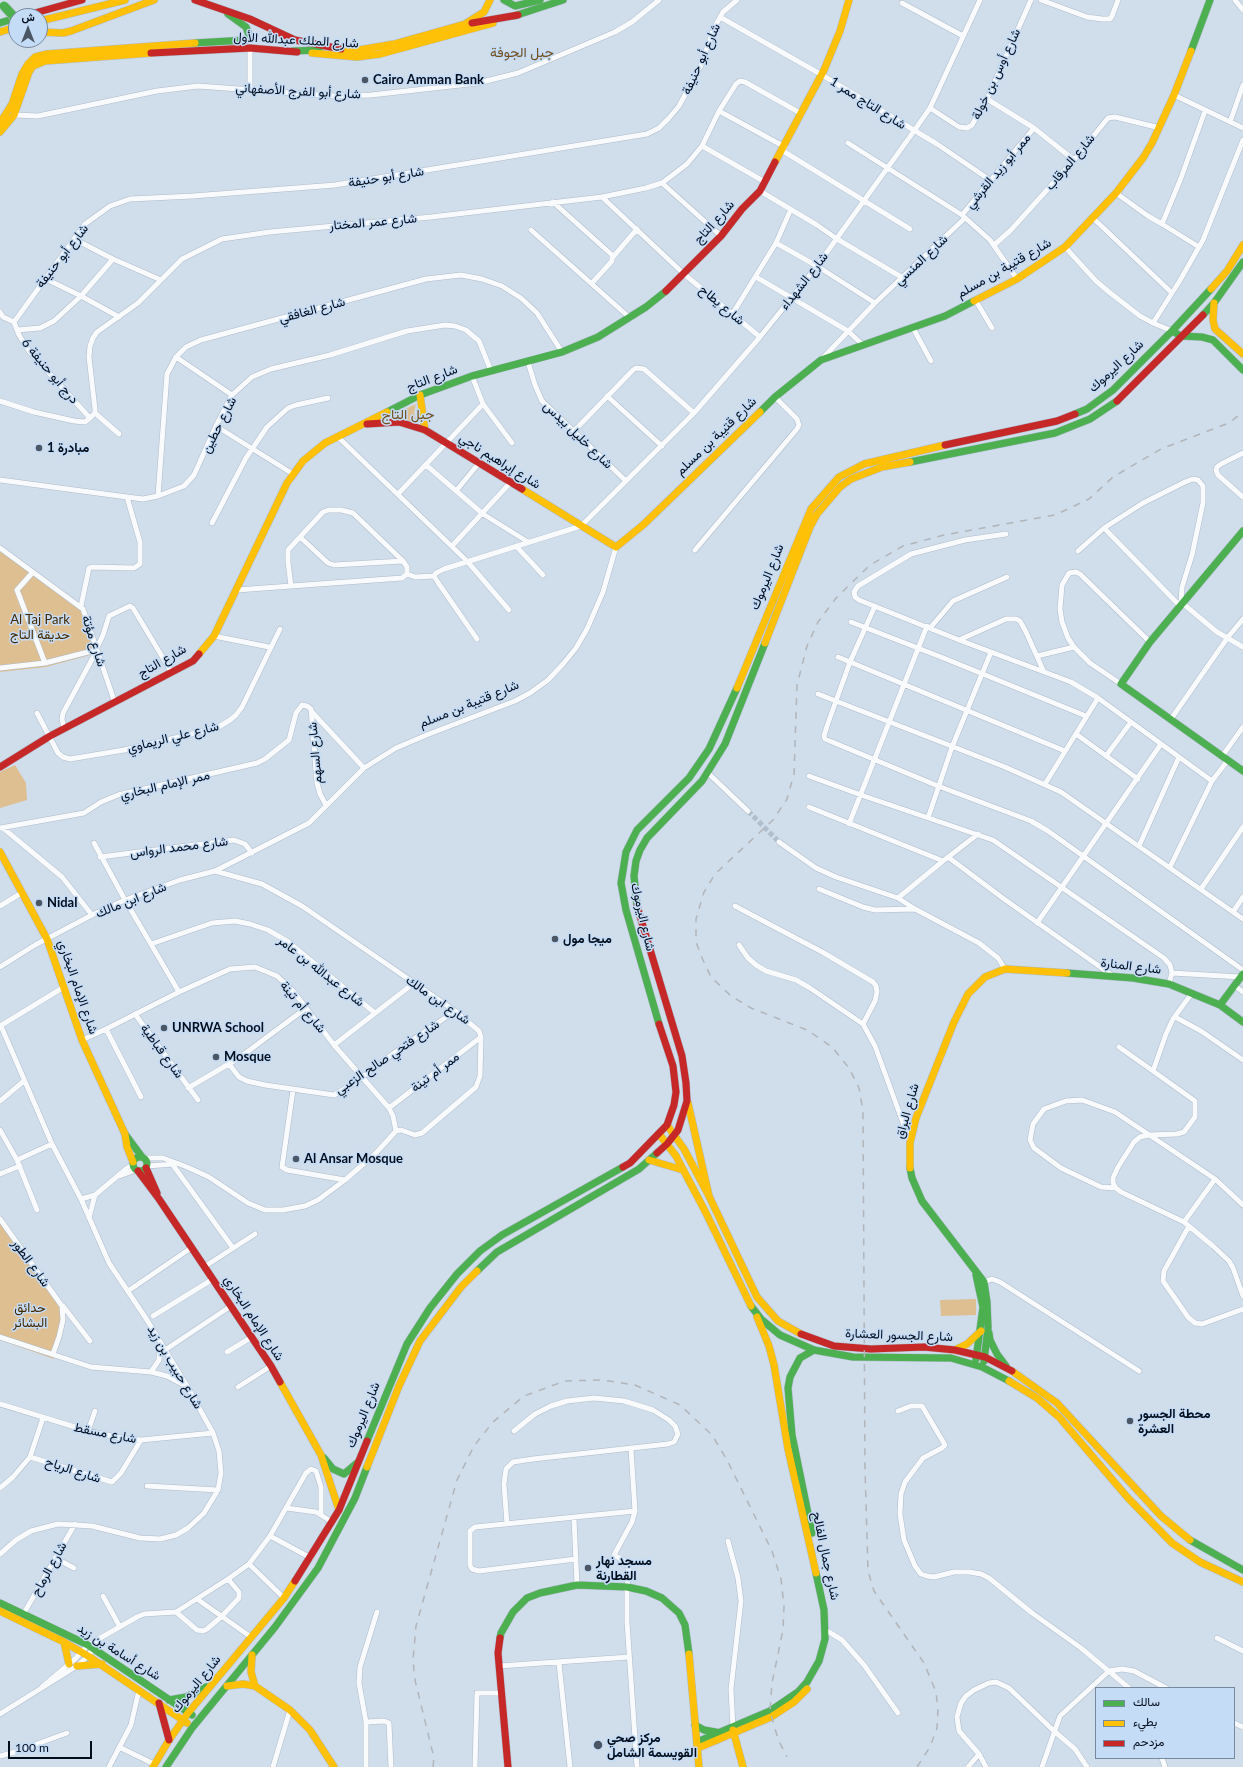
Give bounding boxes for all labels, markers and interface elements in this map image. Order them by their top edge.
north arrow [8,8,48,48]
text: ش [21,10,35,23]
street label: شارع أبو حنيفة [678,21,724,97]
street label: شارع أوس بن خولة [968,26,1024,122]
street label: شارع الملك عبدالله الأول [233,29,359,51]
district label: جبل الجوفة [490,44,554,60]
place label: Cairo Amman Bank [373,72,484,88]
street label: شارع التاج ممر 1 [827,73,909,133]
marker: Cairo Amman Bank [360,75,370,85]
street label: شارع أبو الفرج الأصفهاني [235,80,361,102]
street label: ممر أبو زيد القرشي [962,130,1034,212]
street label: شارع المرقاب [1042,131,1098,193]
street label: شارع أبو حنيفة [347,163,425,191]
street label: شارع التاج [690,197,738,247]
street label: شارع عمر المختار [329,210,417,234]
street label: شارع أبو حنيفة [32,221,92,291]
street label: شارع المنسي [891,231,951,289]
street label: شارع قتيبة بن مسلم [954,235,1054,301]
street label: شارع الشهداء [777,249,831,313]
street label: شارع يطاح [696,282,748,328]
street label: شارع الغافقي [277,294,347,326]
street label: درج أبو حنيفة 6 [18,335,82,407]
street label: شارع اليرموك [1085,337,1147,395]
street label: شارع التاج [404,361,460,395]
street label: شارع حطين [198,394,240,456]
street label: شارع قتيبة بن مسلم [672,394,760,478]
street label: شارع خليل بيدس [540,398,616,472]
district label: جبل التاج [382,406,434,422]
street label: شارع إبراهيم ناجي [456,430,544,492]
place label: مبادرة 1 [47,440,89,456]
marker: مبادرة 1 [34,443,44,453]
street label: شارع اليرموك [747,542,787,612]
park label: Al Taj Park حديقة التاج [10,612,70,643]
street label: شارع مؤتة [78,613,110,669]
street label: شارع التاج [135,641,189,681]
street label: شارع قتيبة بن مسلم [417,677,521,731]
street label: شارع علي الريماوي [126,718,220,756]
street label: شارع السهم [305,721,325,785]
street label: ممر الإمام البخاري [119,767,211,803]
street label: شارع محمد الرواس [129,833,229,861]
street label: شارع ابن مالك [93,879,169,921]
street label: شارع اليرموك [628,881,658,953]
place label: Nidal [47,895,77,911]
marker: Nidal [34,898,44,908]
place label: ميجا مول [563,931,612,947]
street label: شارع عبدالله بن عامر [274,932,368,1010]
marker: ميجا مول [550,934,560,944]
street label: شارع الإمام البخاري [55,938,101,1036]
street label: شارع المنارة [1100,955,1162,977]
street label: شارع ابن مالك [403,972,473,1028]
street label: شارع أم تينة [277,978,329,1036]
street label: شارع فتحي صالح الزعبي [332,1016,442,1098]
place label: UNRWA School [172,1020,264,1036]
street label: شارع قباطية [137,1021,187,1081]
marker: UNRWA School [159,1023,169,1033]
place label: Mosque [224,1049,271,1065]
street label: ممر أم تينة [408,1049,462,1095]
marker: Mosque [211,1052,221,1062]
street label: شارع البراق [892,1082,922,1140]
place label: Al Ansar Mosque [304,1151,403,1167]
marker: Al Ansar Mosque [291,1154,301,1164]
street label: شارع الطور [8,1236,54,1290]
street label: شارع الإمام البخاري [221,1272,287,1364]
park label: حدائق البشائر [13,1300,47,1331]
street label: شارع حبيب بن زيد [144,1322,206,1412]
street label: شارع الجسور العشارة [845,1325,953,1345]
street label: شارع اليرموك [343,1380,383,1450]
place label: محطة الجسور العشرة [1138,1406,1210,1437]
marker: محطة الجسور العشرة [1125,1416,1135,1426]
street label: شارع مسقط [72,1419,138,1447]
street label: شارع الرياح [43,1454,103,1486]
street label: شارع جمال الفالح [809,1510,843,1602]
street label: شارع الرماح [28,1539,70,1599]
place label: مسجد نهار القطارنة [596,1553,652,1584]
marker: مسجد نهار القطارنة [583,1563,593,1573]
street label: شارع أسامة بن زيد [75,1620,163,1684]
street label: شارع اليرموك [168,1652,224,1716]
legend [1095,1687,1235,1759]
text: سالك [1133,1694,1160,1709]
text: بطيء [1133,1714,1157,1729]
place label: مركز صحي القويسمة الشامل [607,1730,697,1761]
scale bar [10,1733,94,1759]
text: مزدحم [1133,1734,1164,1749]
marker: مركز صحي القويسمة الشامل [592,1739,604,1751]
text: 100 m [15,1740,49,1755]

